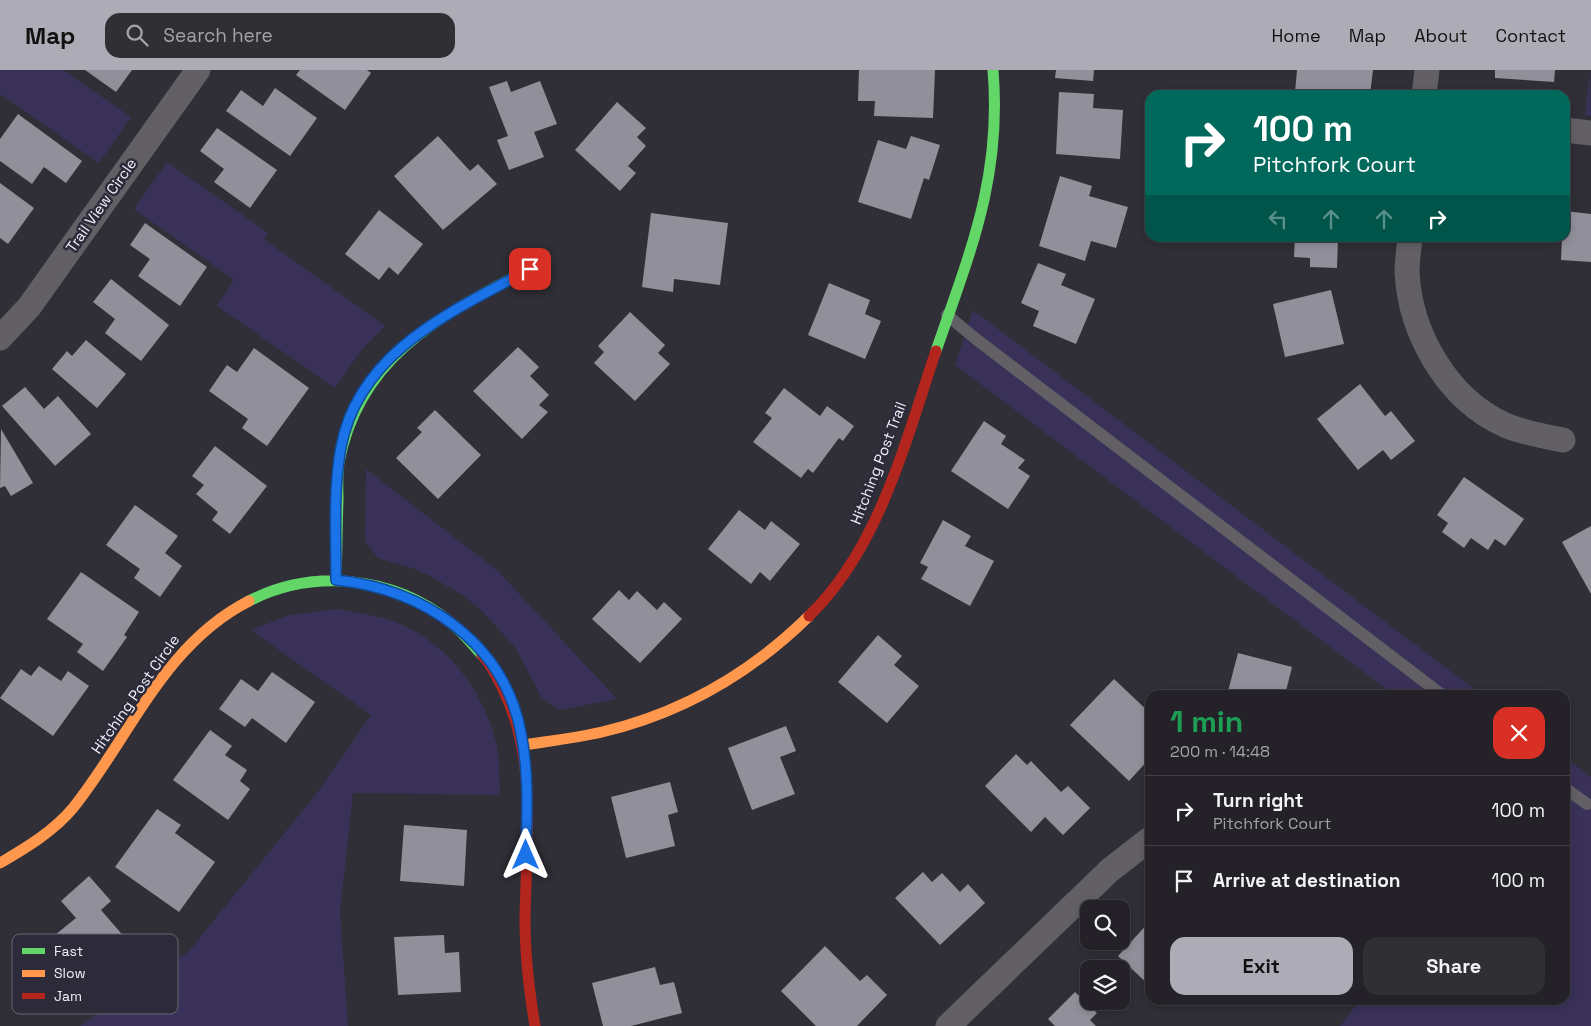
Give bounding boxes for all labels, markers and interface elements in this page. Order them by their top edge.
search box [105,13,455,58]
text: Map [25,20,75,51]
icon: search [123,21,151,49]
text: Search here [163,23,273,48]
text: Home [1272,24,1321,47]
text: Map [1349,24,1386,47]
text: About [1414,24,1468,47]
text: Contact [1496,24,1566,47]
text: 100 m [1253,107,1353,151]
icon: right [1170,110,1235,175]
text: Pitchfork Court [1253,150,1416,178]
street label: Trail View Circle [62,154,141,256]
icon: left [1264,205,1292,233]
icon: ahead [1317,205,1345,233]
icon: ahead [1370,205,1398,233]
icon: right [1423,205,1451,233]
pin [509,248,551,290]
icon: arrive [516,255,544,283]
street label: Hitching Post Trail [846,399,910,527]
street label: Hitching Post Circle [87,631,183,757]
text: 1 min [1170,702,1243,741]
button: close [1493,707,1545,759]
text: 200 m · 14:48 [1170,741,1270,762]
text: Turn right [1213,788,1303,813]
icon: right [1170,797,1198,825]
text: 100 m [1491,798,1545,823]
text: Pitchfork Court [1213,813,1331,834]
position arrow [499,828,551,880]
icon: arrive [1170,867,1198,895]
text: Arrive at destination [1213,868,1401,893]
text: 100 m [1491,868,1545,893]
map controls [1080,900,1130,1010]
button: search [1080,900,1130,950]
legend [12,934,178,1014]
button: Exit [1170,937,1353,995]
button: Share [1363,937,1545,995]
text: Fast [54,942,83,960]
button: layers [1080,960,1130,1010]
text: Slow [54,964,86,982]
text: Jam [54,987,82,1005]

